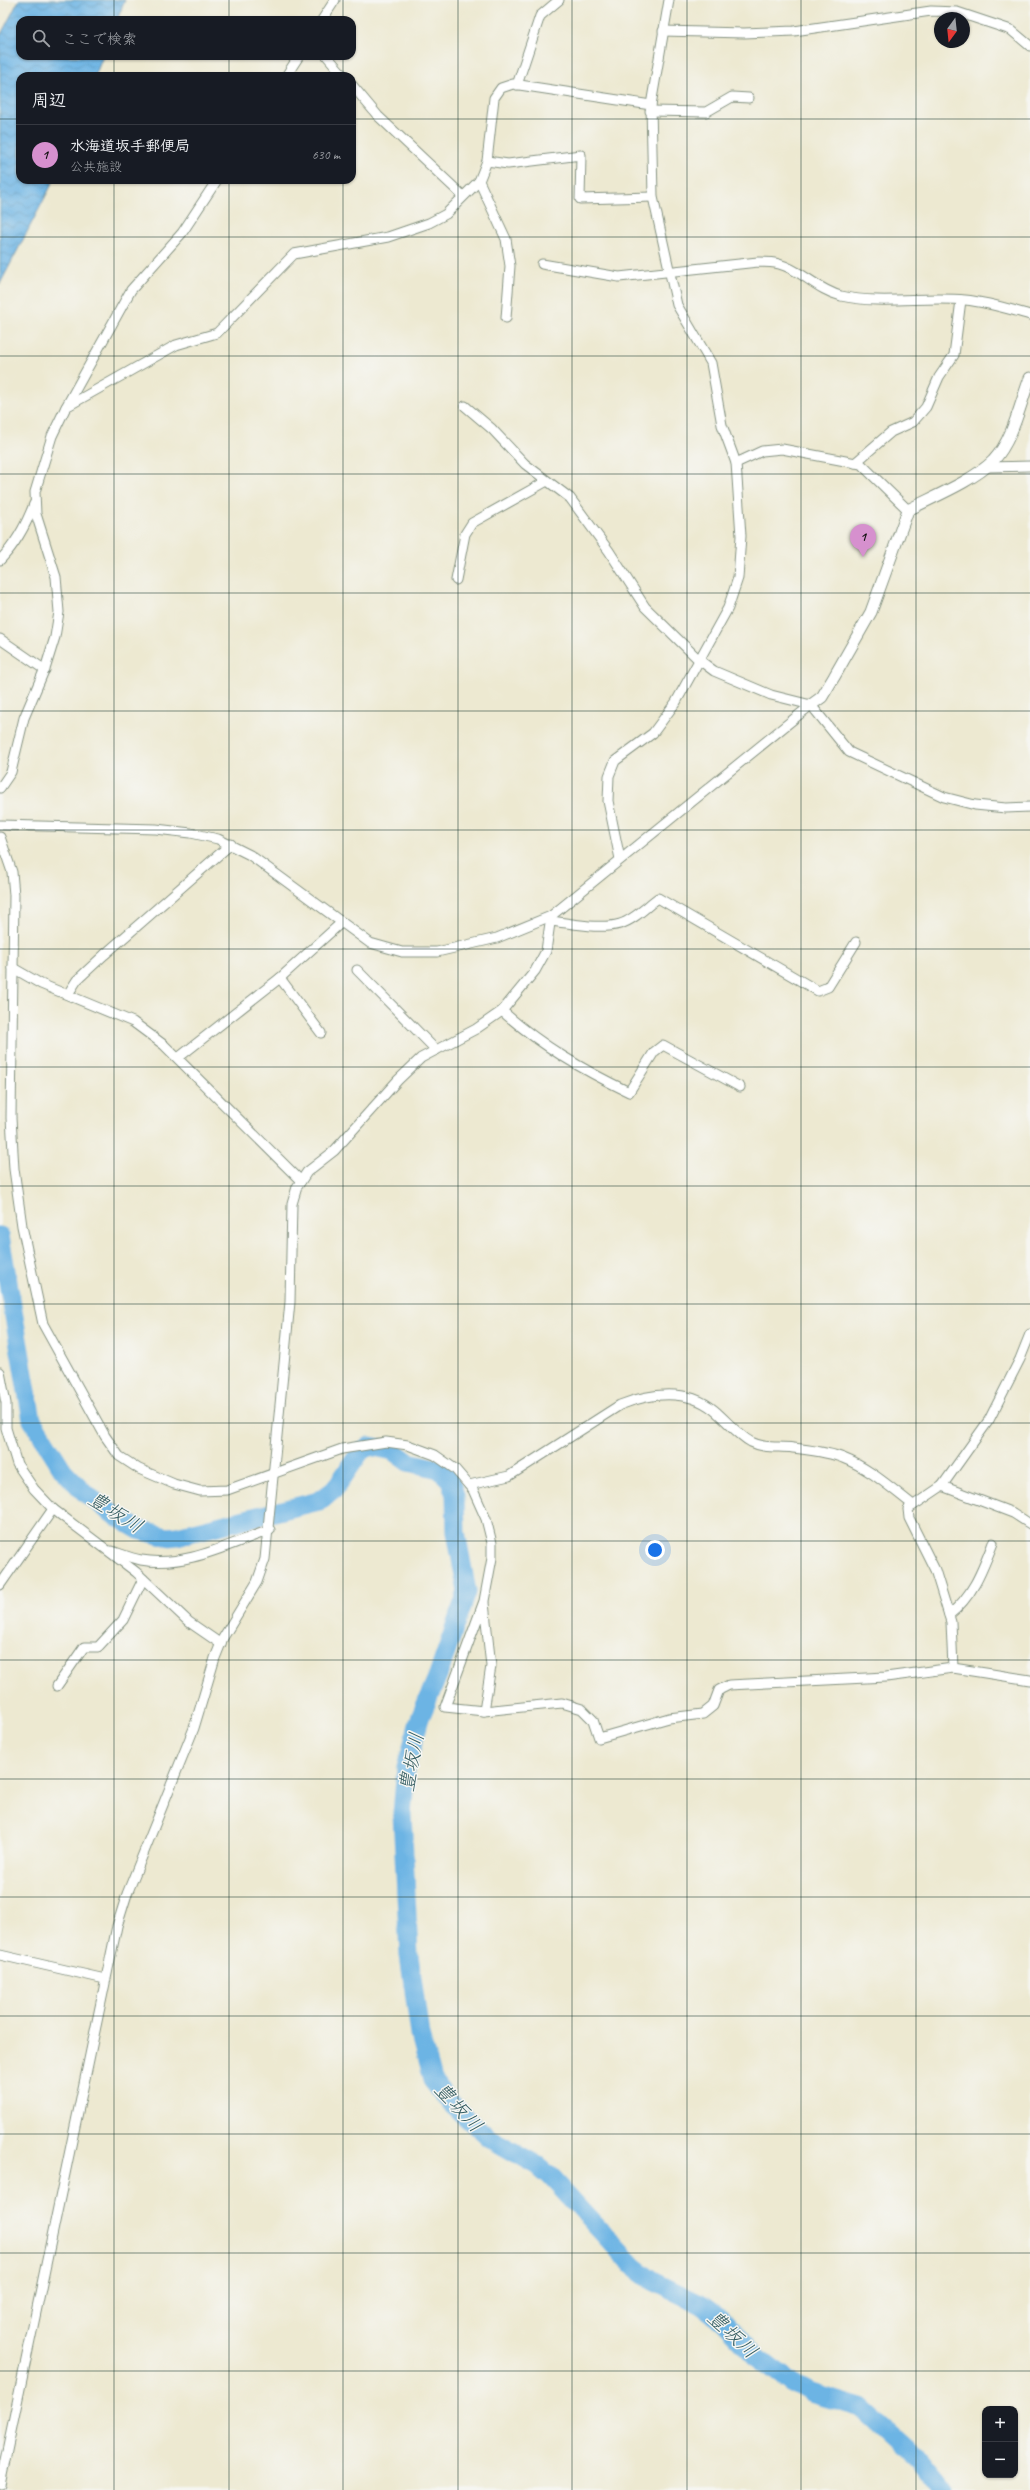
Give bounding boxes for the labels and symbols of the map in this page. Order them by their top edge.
north arrow [934,12,970,48]
pin: 1 [850,524,876,557]
water label: 豊坂川 [84,1486,148,1539]
your location [645,1540,665,1560]
water label: 豊坂川 [393,1730,429,1794]
water label: 豊坂川 [429,2077,488,2138]
water label: 豊坂川 [702,2305,763,2364]

